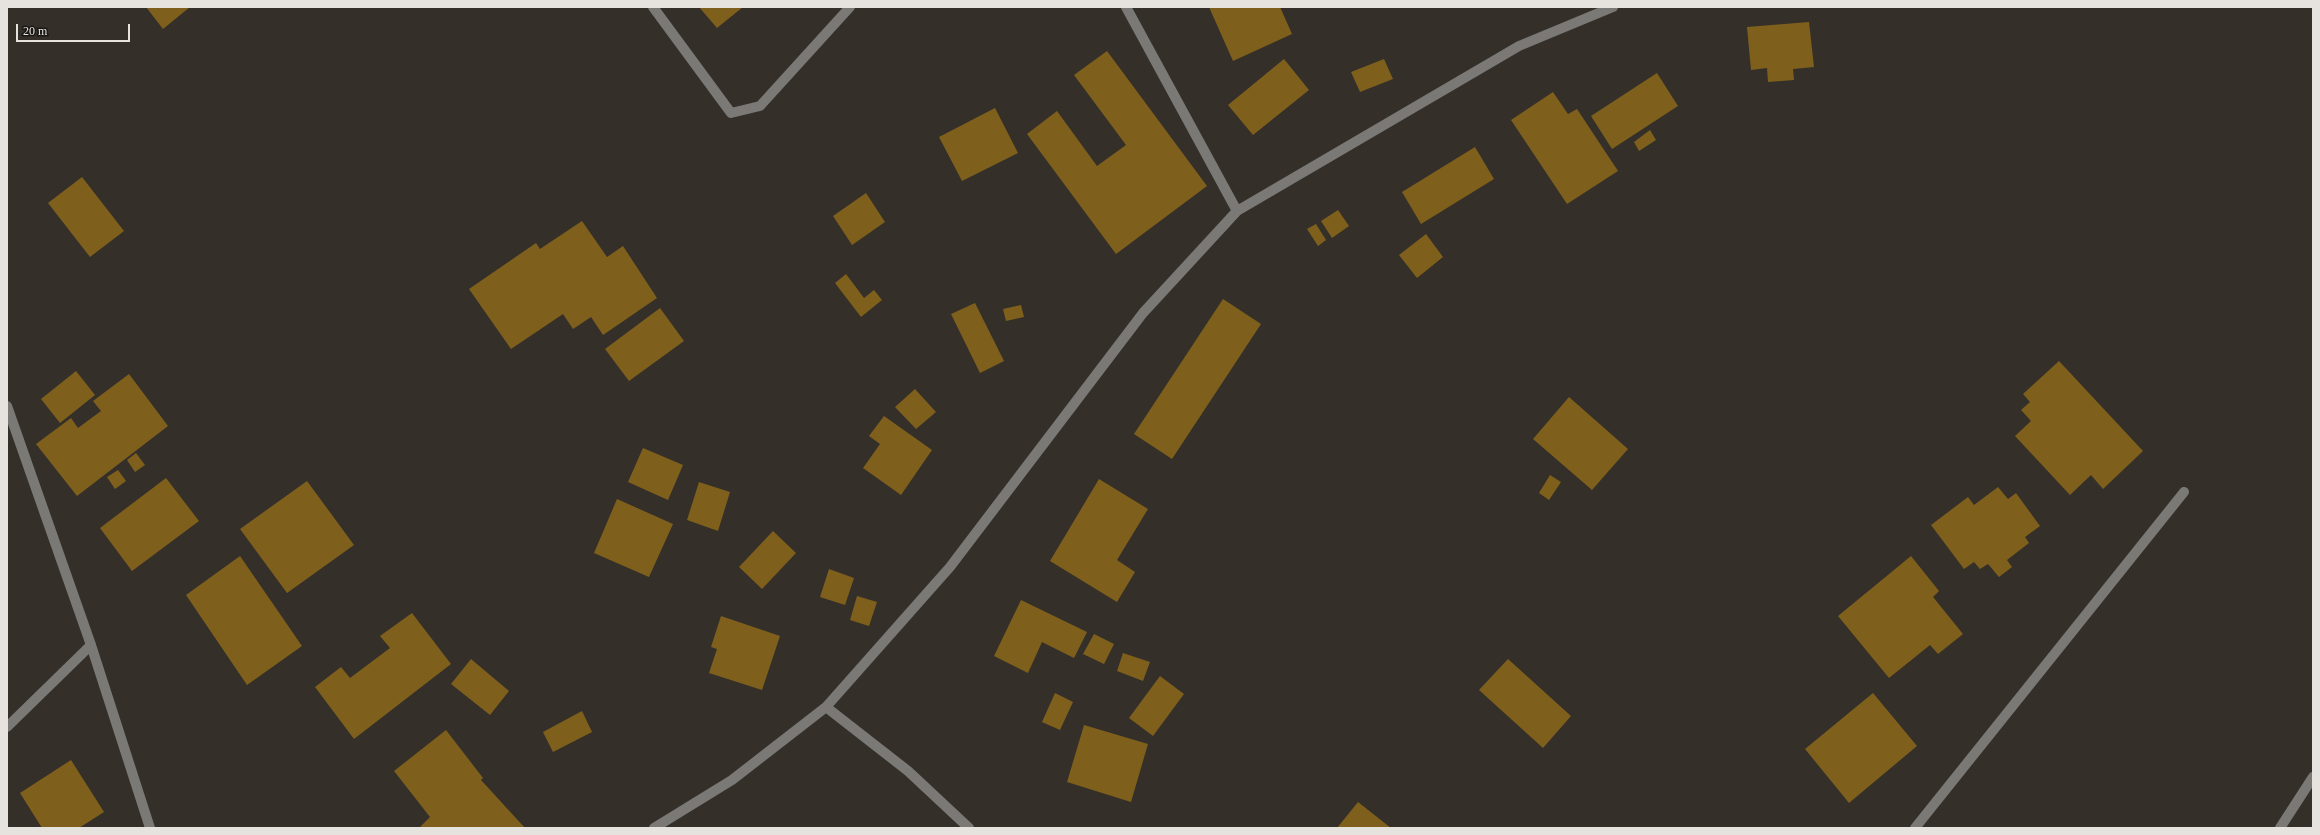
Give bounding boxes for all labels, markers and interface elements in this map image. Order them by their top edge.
scale bar [18,16,132,42]
text: 20 m [23,24,47,38]

